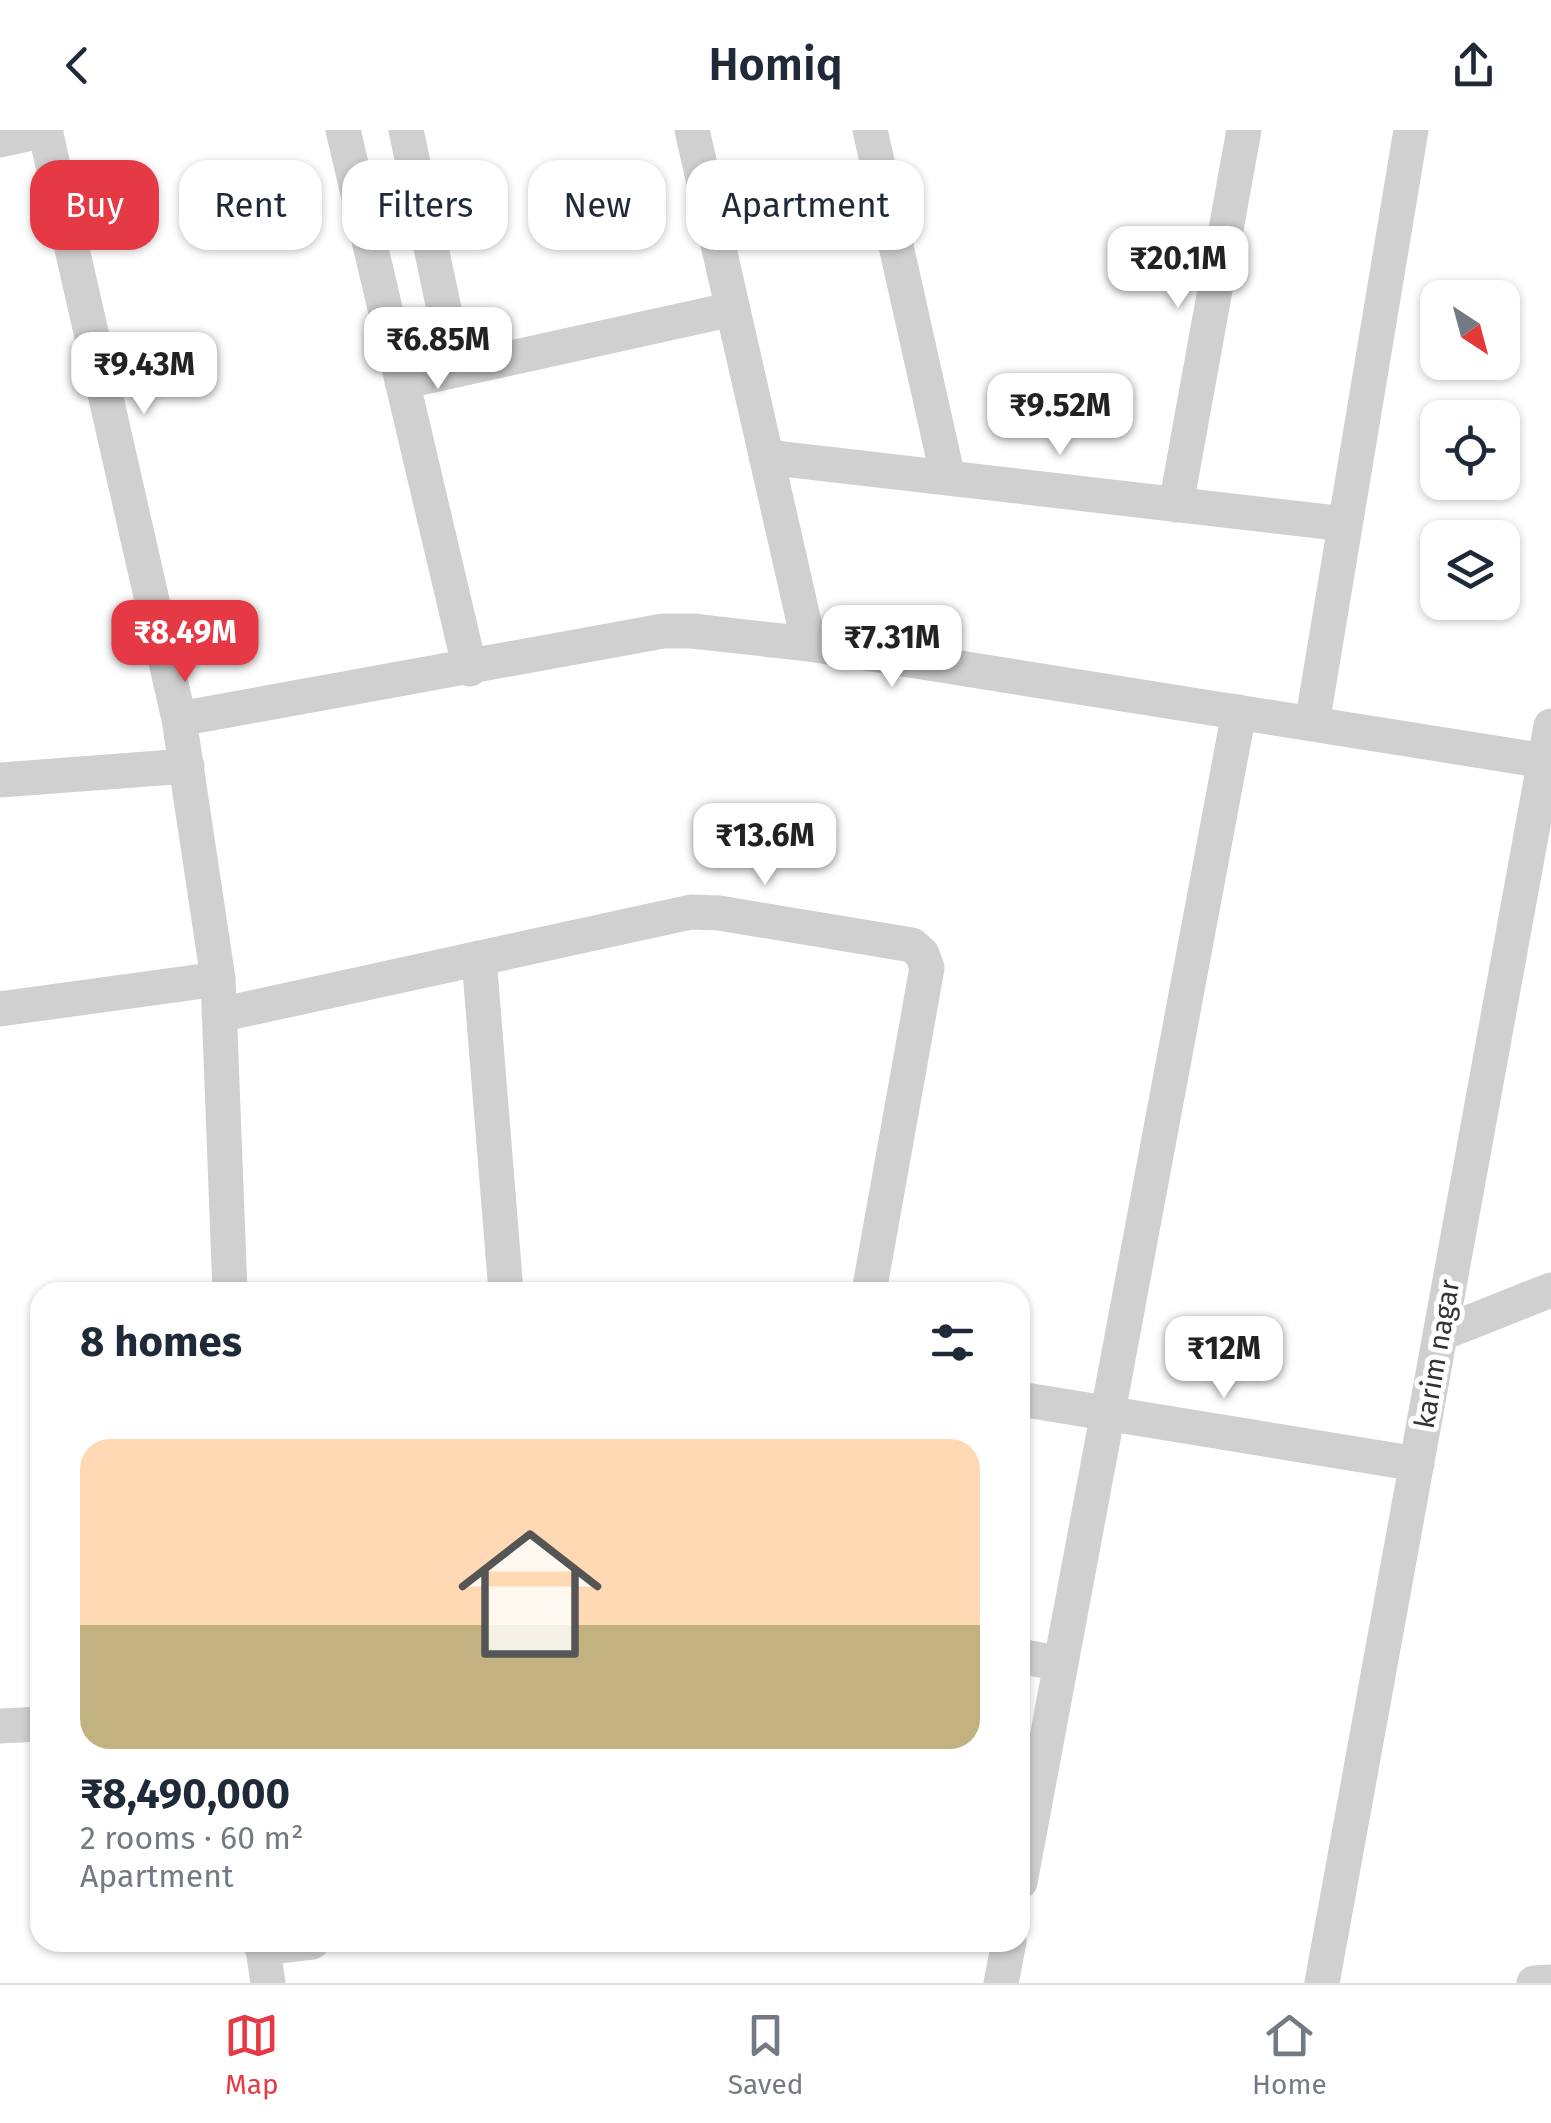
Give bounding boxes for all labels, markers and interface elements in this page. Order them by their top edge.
icon: back [50,38,105,93]
text: Homiq [708,38,843,92]
icon: share [1446,38,1501,93]
chip: Buy [30,160,159,250]
chip: Rent [179,160,322,250]
chip: Filters [342,160,508,250]
chip: New [528,160,666,250]
chip: Apartment [686,160,924,250]
pin: ₹20.1M [1097,226,1259,311]
text: ₹20.1M [1129,239,1227,277]
north arrow [1420,280,1520,380]
map controls [1420,280,1520,620]
pin: ₹6.85M [357,307,519,392]
text: ₹6.85M [386,320,490,358]
pin: ₹9.43M [63,332,225,417]
text: ₹9.43M [93,345,195,383]
pin: ₹9.52M [979,373,1141,458]
text: ₹9.52M [1009,386,1111,424]
button: locate [1420,400,1520,500]
button: layers [1420,520,1520,620]
pin: ₹8.49M [104,600,266,685]
pin: ₹7.31M [811,605,973,690]
text: ₹8.49M [133,613,237,651]
text: ₹7.31M [844,618,940,656]
pin: ₹13.6M [684,803,846,888]
text: ₹13.6M [715,816,815,854]
street label: karim nagar [1408,1277,1466,1431]
icon: filters [925,1315,980,1370]
pin: ₹12M [1165,1316,1283,1401]
text: 8 homes [80,1317,242,1367]
text: ₹12M [1187,1329,1261,1367]
icon: home [440,1504,620,1684]
text: ₹8,490,000 [80,1769,290,1819]
text: 2 rooms · 60 m² [80,1819,304,1857]
text: Apartment [80,1857,234,1895]
tab: Map [224,2008,279,2101]
tab: Saved [728,2008,804,2101]
tab: Home [1252,2008,1327,2101]

